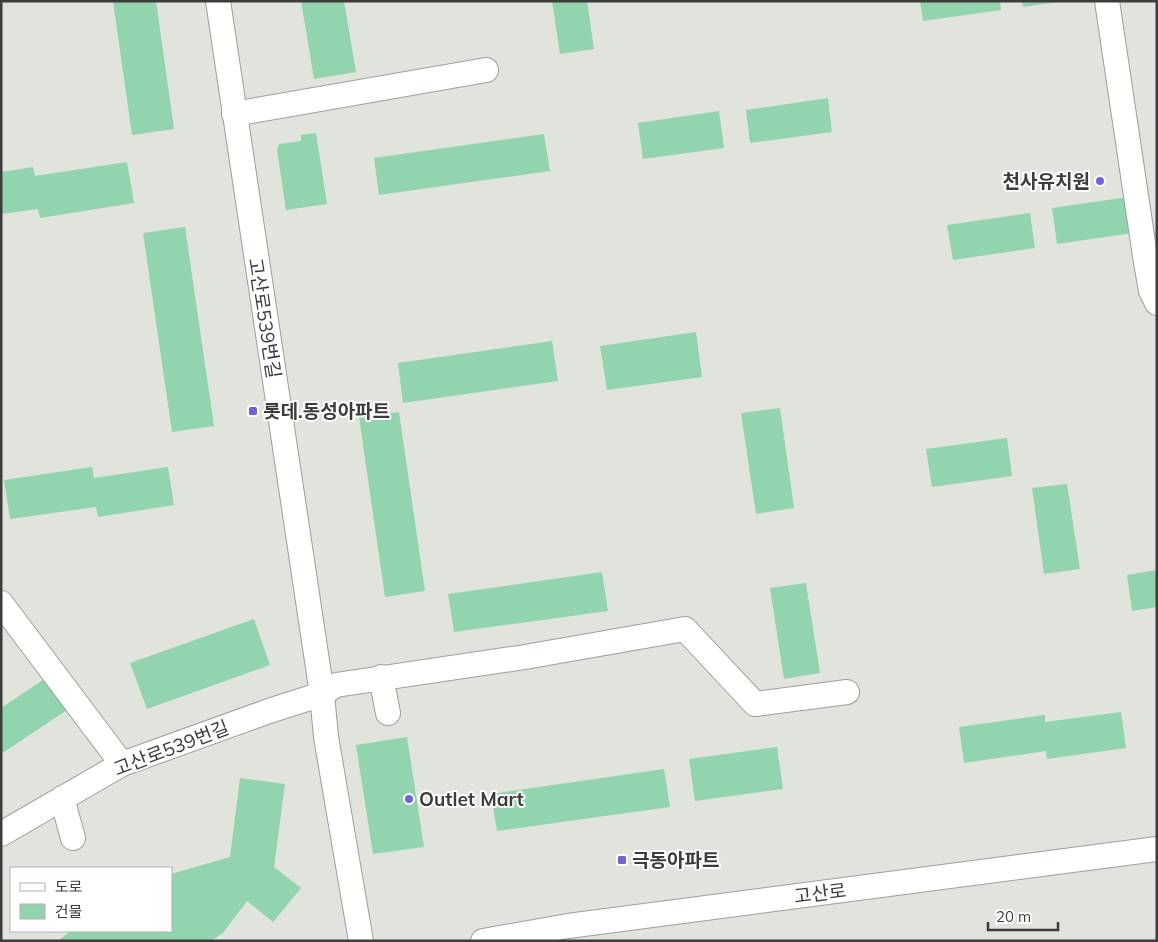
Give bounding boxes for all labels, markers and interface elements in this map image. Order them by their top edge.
place label: 천사유치원 [1003,169,1090,193]
marker: 천사유치원 [1094,175,1106,187]
street label: 고산로539번길 [244,256,286,380]
place label: 롯데.동성아파트 [263,399,390,423]
marker: 롯데.동성아파트 [247,405,259,417]
street label: 고산로539번길 [110,715,232,781]
place label: Outlet Mart [419,787,524,811]
marker: Outlet Mart [403,793,415,805]
place label: 극동아파트 [632,848,719,872]
marker: 극동아파트 [616,854,628,866]
legend [10,867,172,932]
text: 도로 [55,877,83,896]
street label: 고산로 [793,878,847,908]
scale bar [988,900,1058,932]
text: 건물 [55,902,83,921]
text: 20 m [996,907,1031,926]

